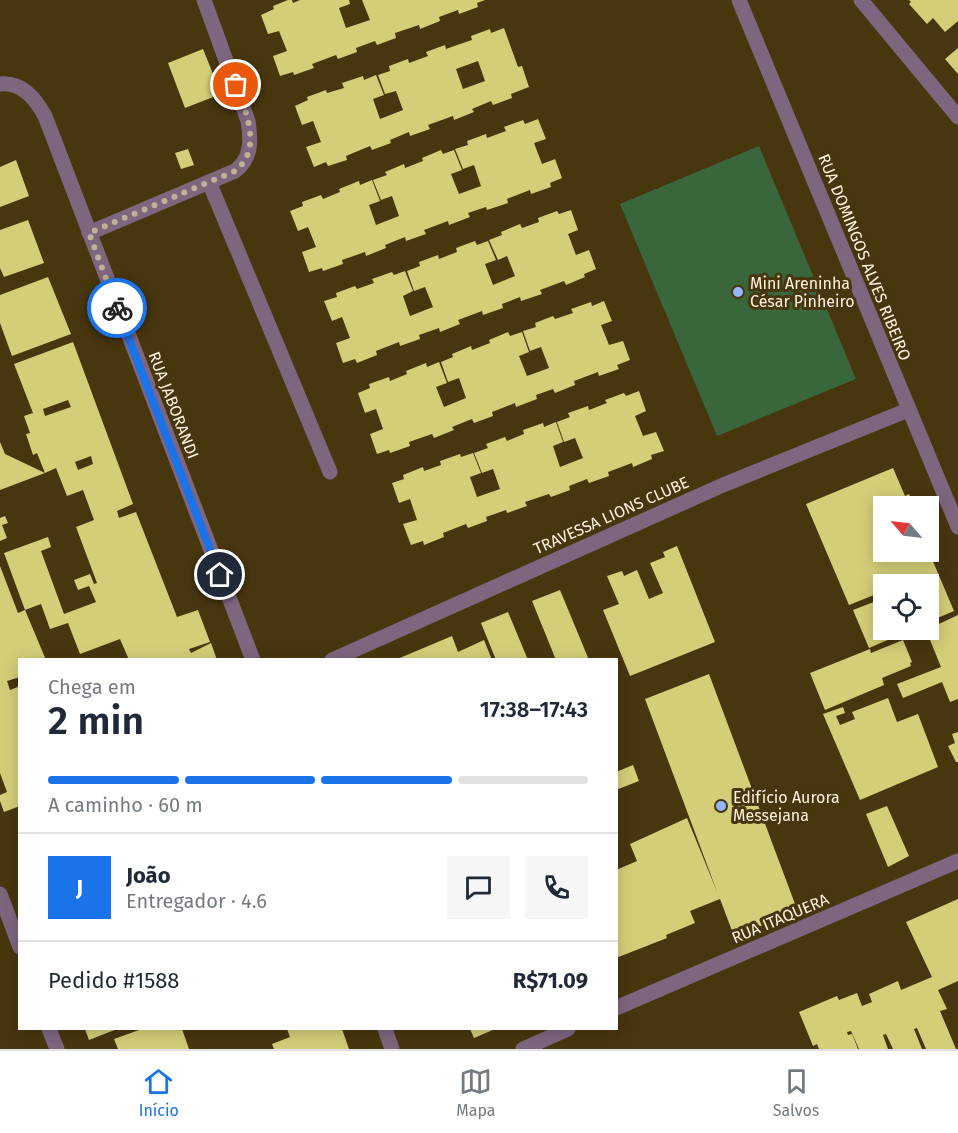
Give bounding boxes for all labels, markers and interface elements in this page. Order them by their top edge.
pin [210,59,261,110]
icon: bag [219,68,252,101]
street label: RUA DOMINGOS ALVES RIBEIRO [814,151,915,363]
place label: Mini Areninha César Pinheiro [750,274,855,311]
courier [87,278,147,338]
marker: Mini Areninha César Pinheiro [731,285,745,299]
icon: bike [101,292,134,325]
street label: RUA JABORANDI [144,349,203,461]
street label: TRAVESSA LIONS CLUBE [531,473,692,558]
north arrow [873,496,939,562]
map controls [873,496,939,640]
pin [194,549,245,600]
icon: home [203,558,236,591]
button: locate [873,574,939,640]
text: Chega em [48,675,136,699]
text: 17:38–17:43 [480,696,588,723]
text: 2 min [48,698,144,744]
place label: Edifício Aurora Messejana [733,788,840,825]
text: A caminho · 60 m [48,793,203,817]
marker: Edifício Aurora Messejana [714,799,728,813]
button: chat [447,856,510,919]
button: phone [525,856,588,919]
text: João [126,862,171,889]
text: J [76,874,83,901]
text: Entregador · 4.6 [126,889,267,913]
street label: RUA ITAQUERA [729,889,832,947]
text: Pedido #1588 [48,967,180,994]
text: R$71.09 [513,967,588,994]
tab: Início [139,1065,179,1120]
tab: Mapa [456,1065,495,1120]
tab: Salvos [773,1065,819,1120]

